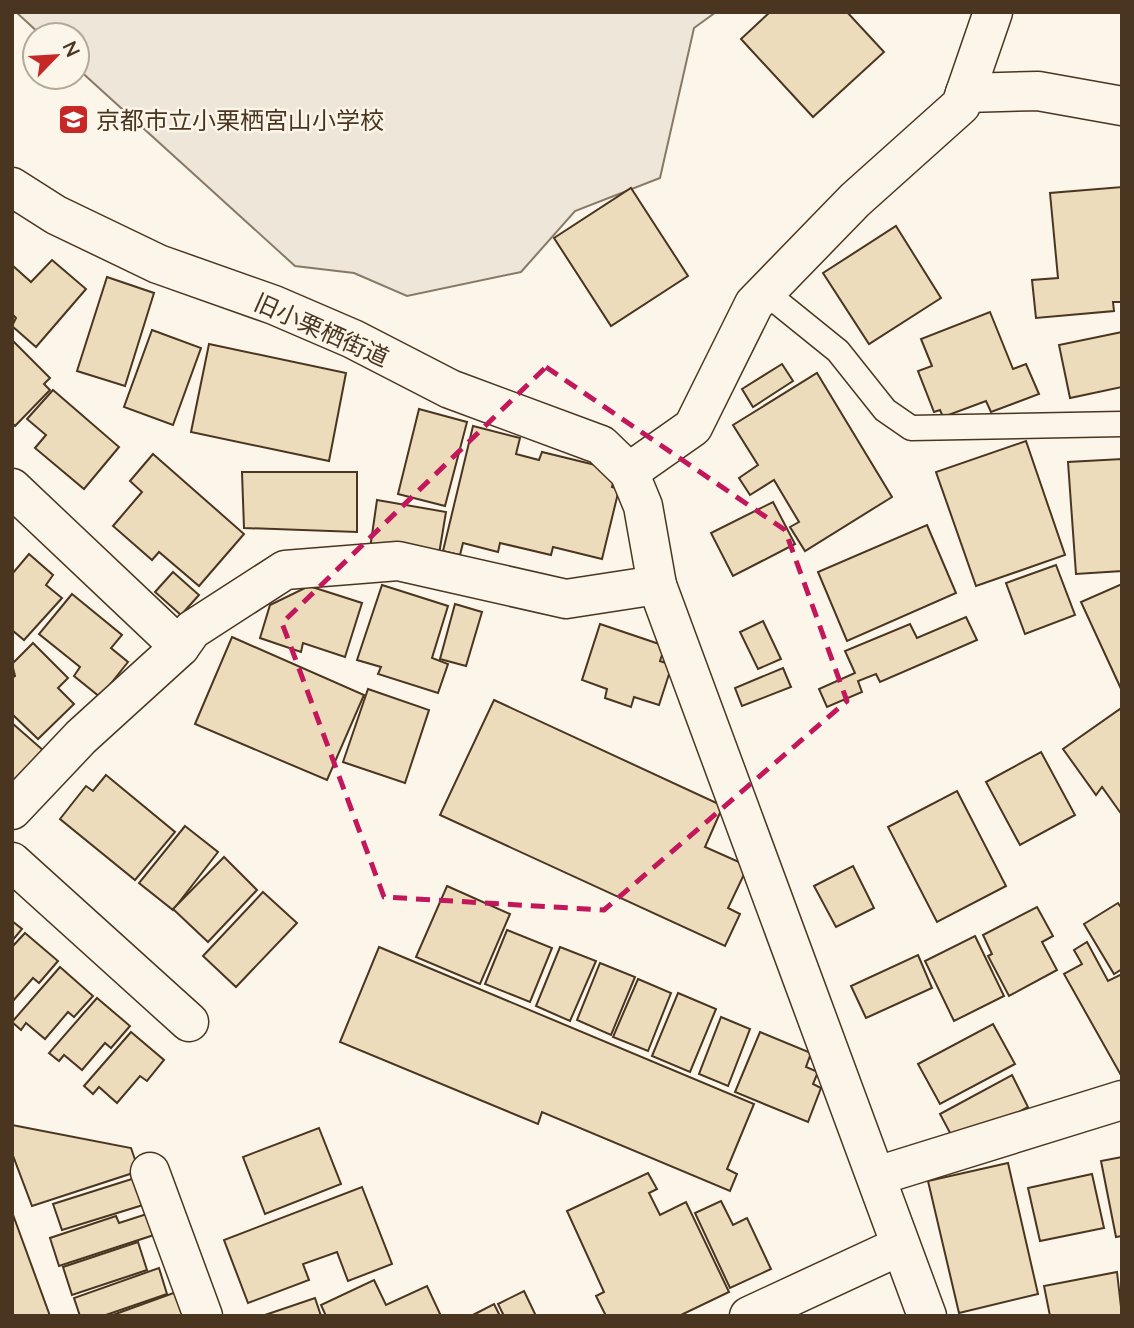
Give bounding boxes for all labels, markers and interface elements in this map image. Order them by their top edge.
north arrow [21,21,91,91]
text: N [58,37,85,60]
school or university icon: 京都市立小栗栖宮山小学校 [56,102,90,136]
place label: 京都市立小栗栖宮山小学校 [96,105,384,134]
street label: 旧小栗栖街道 [250,286,394,372]

